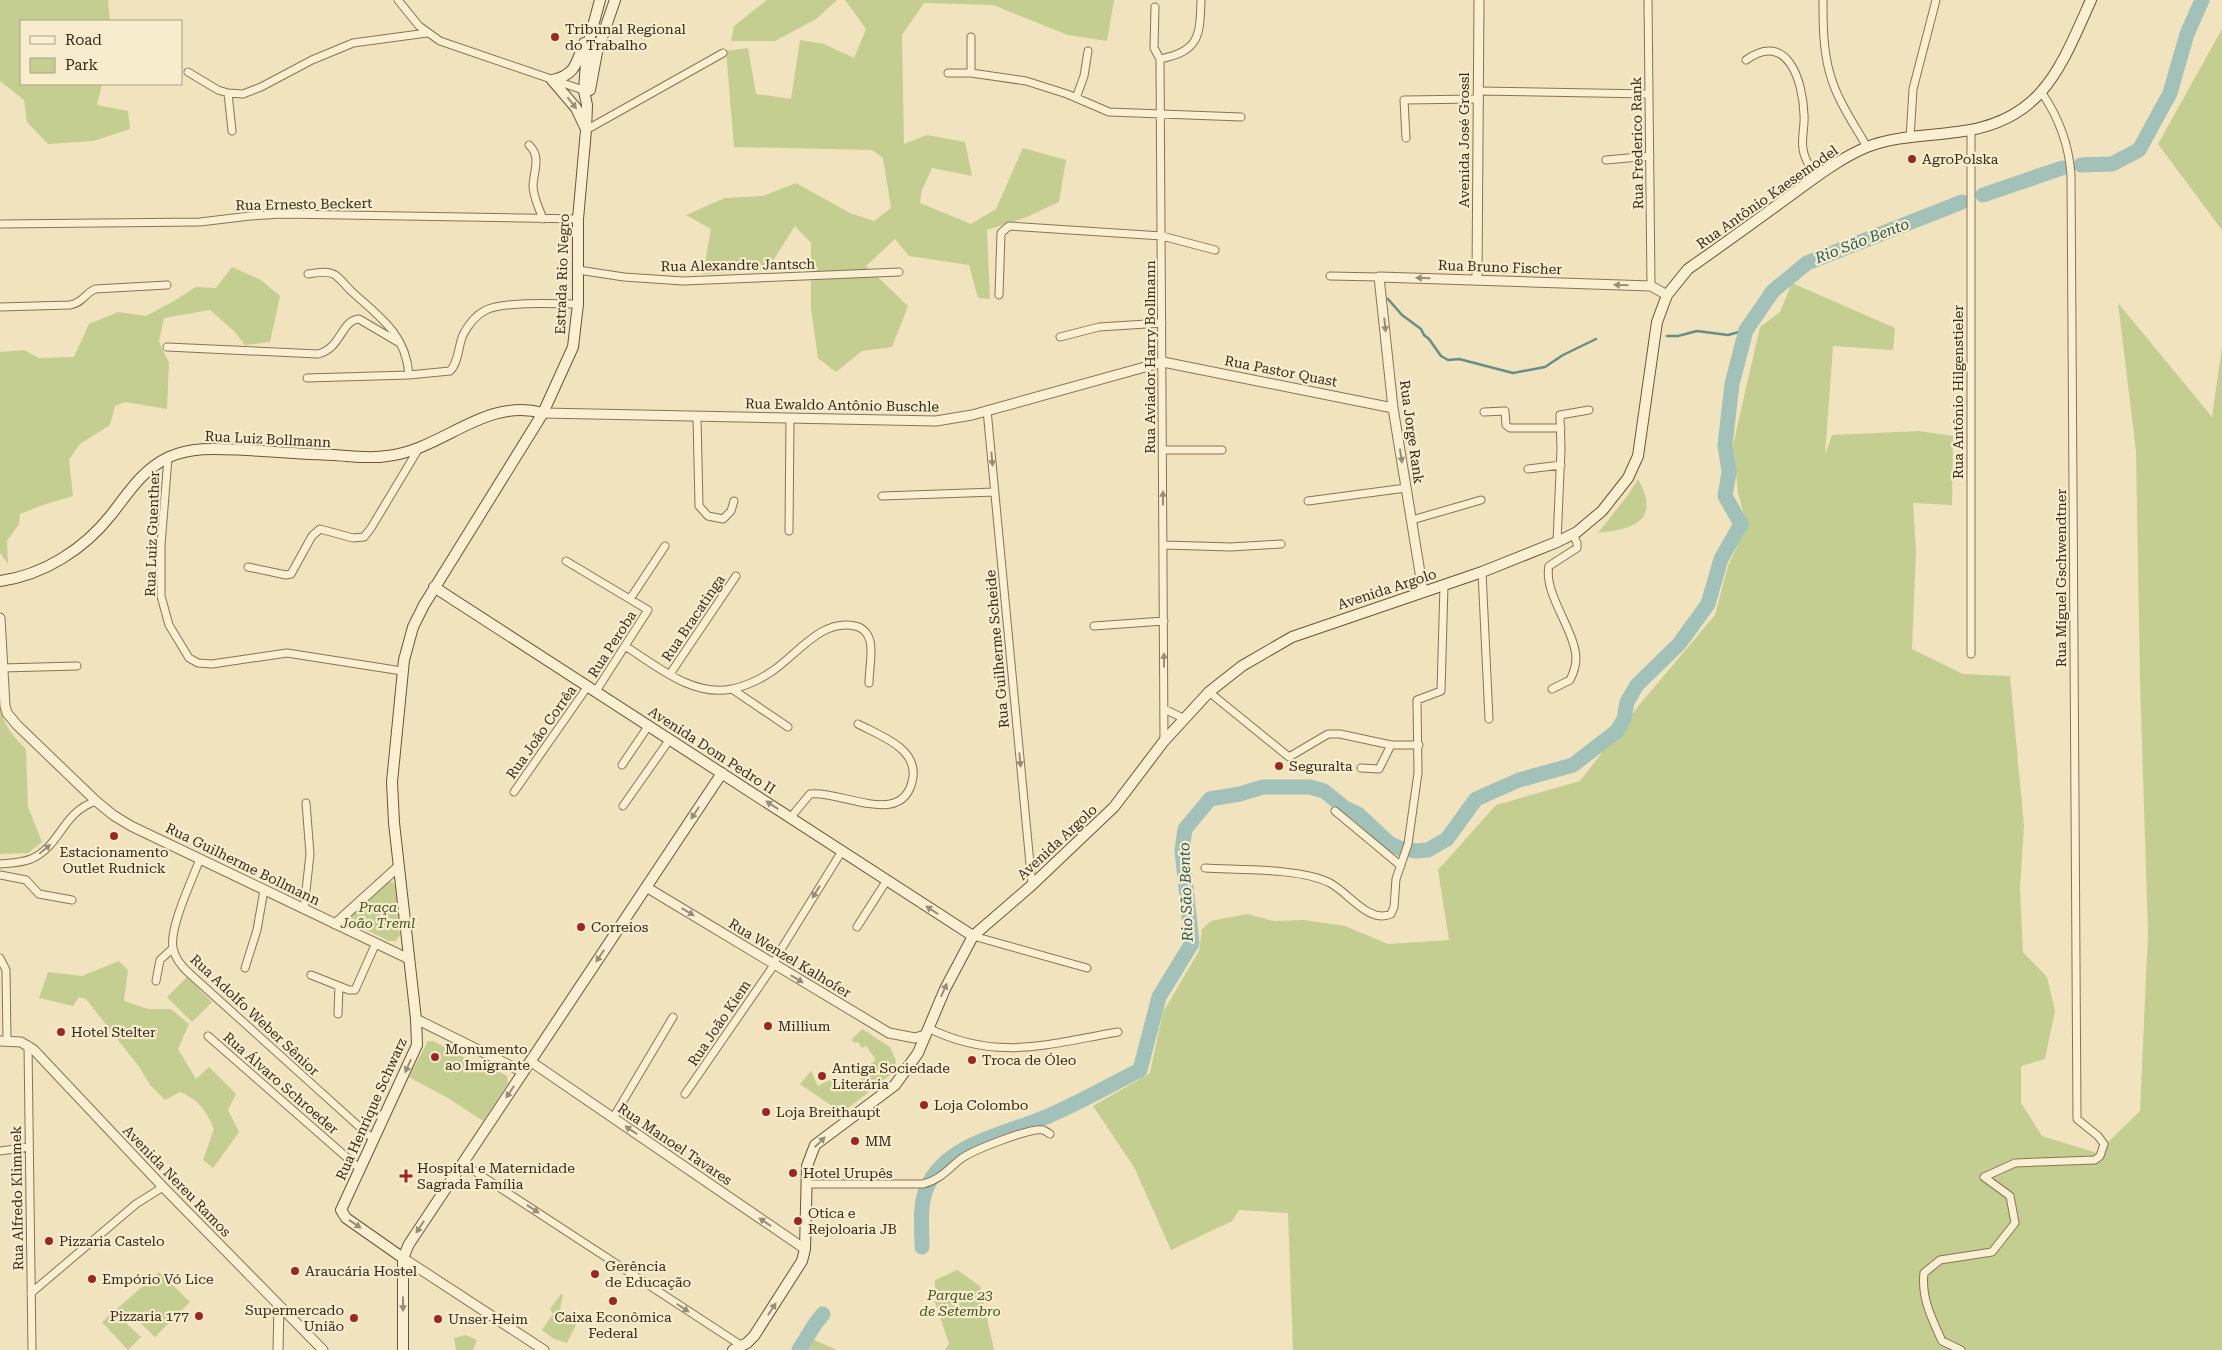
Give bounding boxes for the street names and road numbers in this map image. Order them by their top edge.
street label: Avenida José Grossl [1456,72,1472,208]
street label: Rua Frederico Rank [1628,76,1646,209]
street label: Rua Antônio Kaesemodel [1693,142,1841,252]
street label: Rua Ernesto Beckert [235,195,373,213]
street label: Estrada Rio Negro [552,213,572,335]
street label: Rua Alexandre Jantsch [661,256,815,274]
street label: Rua Bruno Fischer [1438,257,1563,277]
street label: Rua Aviador Harry Bollmann [1142,260,1158,454]
street label: Rua Antônio Hilgenstieler [1950,305,1966,479]
street label: Rua Pastor Quast [1223,352,1339,390]
street label: Rua Jorge Rank [1397,379,1427,485]
street label: Rua Ewaldo Antônio Buschle [745,395,939,415]
street label: Rua Luiz Bollmann [204,428,332,450]
street label: Rua Luiz Guenther [142,471,162,597]
street label: Rua Miguel Gschwendtner [2053,489,2069,667]
street label: Avenida Argolo [1336,565,1438,613]
street label: Rua Guilherme Scheide [982,569,1012,729]
street label: Rua Bracatinga [658,571,728,664]
street label: Rua Peroba [584,607,640,680]
street label: Rua João Corrêa [503,682,579,782]
street label: Avenida Dom Pedro II [646,703,778,797]
street label: Avenida Argolo [1014,801,1100,883]
street label: Rua Guilherme Bollmann [163,820,323,908]
street label: Rua Wenzel Kalhofer [726,915,854,1001]
street label: Rua Adolfo Weber Sênior [187,951,323,1079]
street label: Rua João Kiem [684,977,754,1069]
street label: Rua Álvaro Schroeder [220,1029,342,1137]
street label: Rua Henrique Schwarz [332,1035,410,1182]
street label: Rua Manoel Tavares [615,1100,735,1188]
street label: Avenida Nereu Ramos [120,1122,234,1240]
street label: Rua Alfredo Klimmek [8,1126,26,1270]

